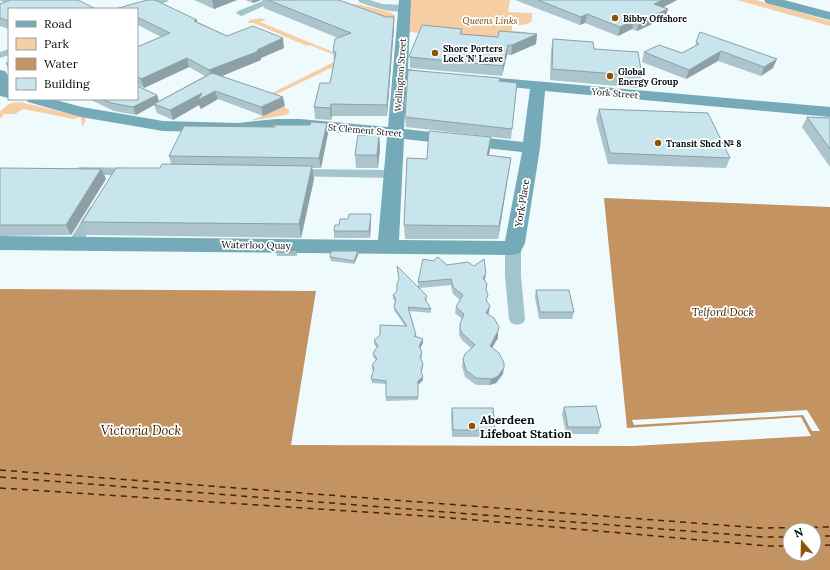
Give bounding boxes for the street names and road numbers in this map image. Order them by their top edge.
street label: Wellington Street [392,37,408,112]
street label: York Street [590,85,639,101]
street label: St Clement Street [328,121,403,139]
street label: York Place [512,178,532,229]
street label: Waterloo Quay [221,238,292,252]

